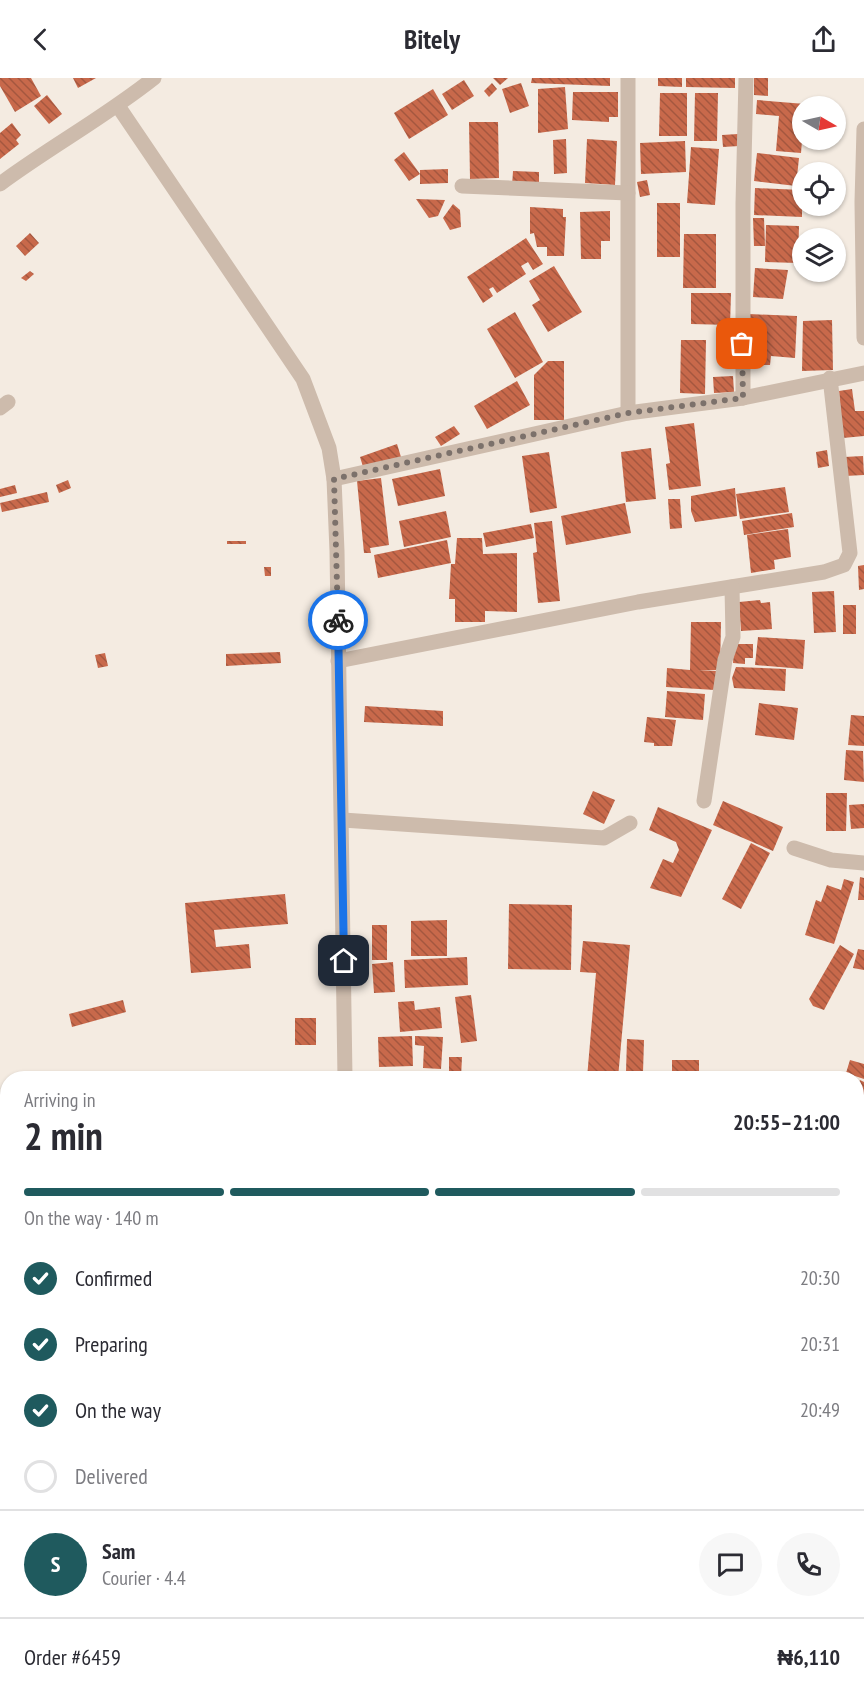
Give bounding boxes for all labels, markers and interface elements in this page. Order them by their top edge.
text: Bitely [404,22,460,56]
icon: back [24,23,57,56]
icon: share [807,23,840,56]
north arrow [792,96,846,150]
map controls [792,96,846,282]
button: locate [792,162,846,216]
button: layers [792,228,846,282]
pin [716,318,767,369]
icon: bag [725,327,758,360]
courier [308,590,368,650]
icon: bike [322,604,355,637]
pin [318,935,369,986]
icon: home [327,944,360,977]
text: Arriving in [24,1087,96,1113]
text: 20:55–21:00 [733,1108,840,1136]
text: 2 min [24,1110,103,1161]
text: On the way · 140 m [24,1205,159,1231]
icon: check [24,1262,57,1295]
text: Confirmed [75,1264,152,1292]
text: 20:30 [800,1265,840,1291]
icon: check [24,1328,57,1361]
text: Preparing [75,1330,148,1358]
text: 20:31 [800,1331,840,1357]
icon: check [24,1394,57,1427]
text: On the way [75,1396,161,1424]
text: 20:49 [800,1397,840,1423]
text: Delivered [75,1462,148,1490]
button: chat [699,1533,762,1596]
button: phone [777,1533,840,1596]
text: Sam [102,1537,135,1565]
text: S [51,1550,60,1578]
text: Courier · 4.4 [102,1565,186,1591]
text: Order #6459 [24,1643,121,1671]
text: ₦6,110 [777,1643,840,1671]

